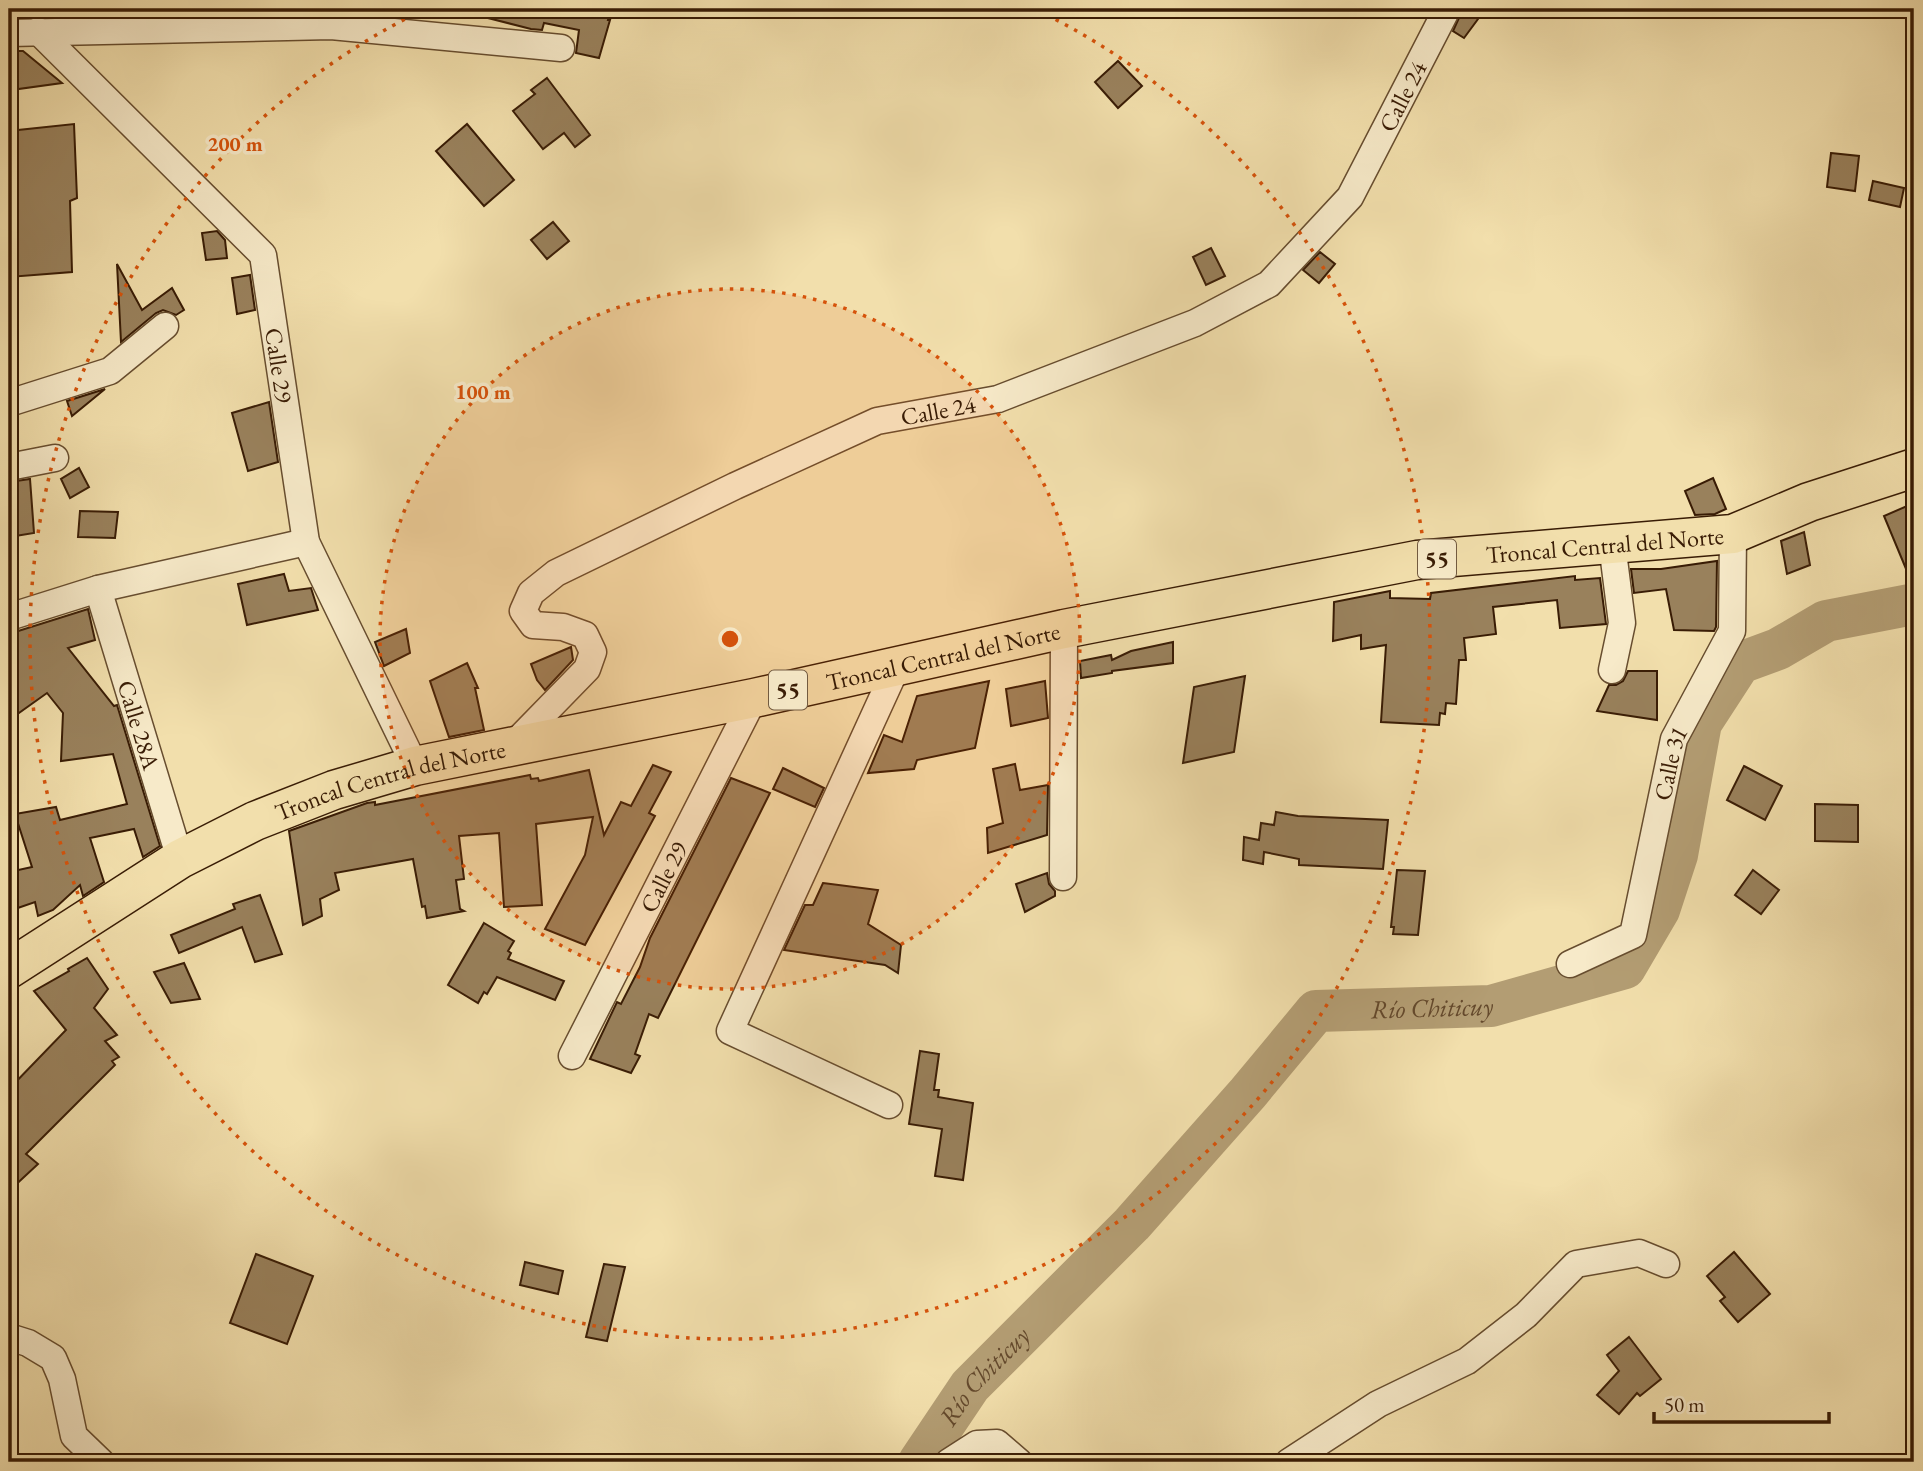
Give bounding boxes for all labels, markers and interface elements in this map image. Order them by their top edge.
street label: Calle 24 [1371,55,1433,137]
text: 200 m [207,130,263,157]
street label: Calle 29 [259,326,301,405]
text: 100 m [455,378,511,405]
street label: Calle 24 [898,388,978,432]
street label: Troncal Central del Norte [1484,519,1725,570]
road number: 55 [1418,540,1456,579]
street label: Troncal Central del Norte [823,615,1063,697]
centre of rings [718,627,742,651]
road number: 55 [769,670,807,710]
street label: Calle 28A [111,676,168,774]
street label: Calle 31 [1646,720,1694,803]
street label: Troncal Central del Norte [270,733,508,827]
street label: Calle 29 [632,836,694,917]
water label: Río Chiticuy [1370,989,1494,1026]
water label: Río Chiticuy [931,1319,1037,1433]
scale bar [1654,1380,1828,1424]
text: 50 m [1664,1391,1705,1418]

